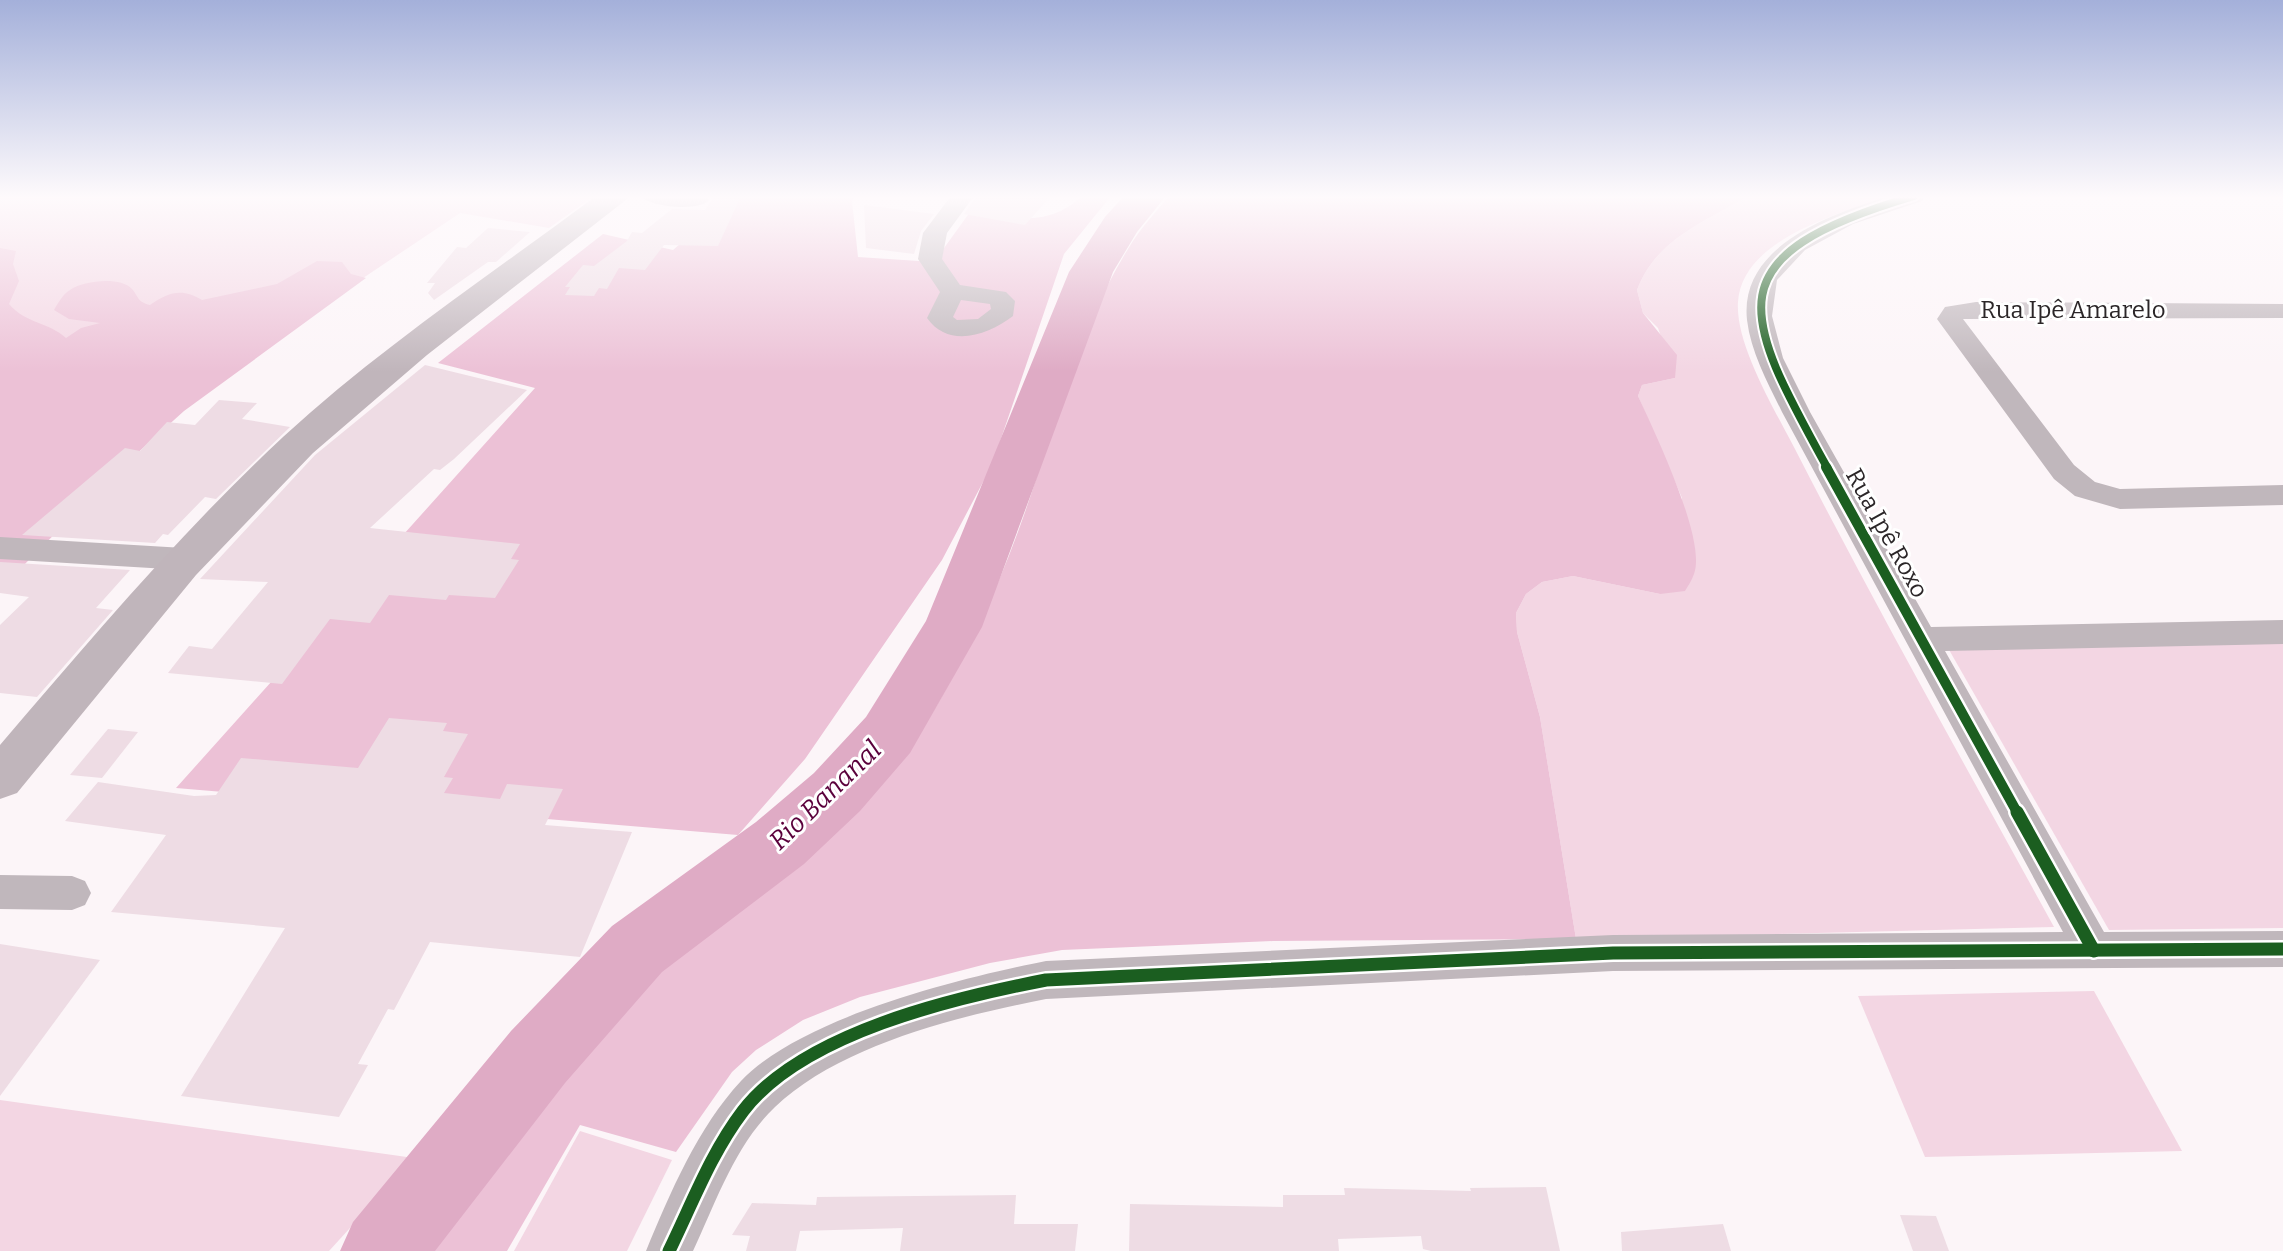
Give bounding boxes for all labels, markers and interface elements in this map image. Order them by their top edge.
street label: Rua Ipê Amarelo [1980,296,2166,324]
street label: Rua Ipê Roxo [1840,463,1934,603]
water label: Rio Bananal [763,734,888,856]

